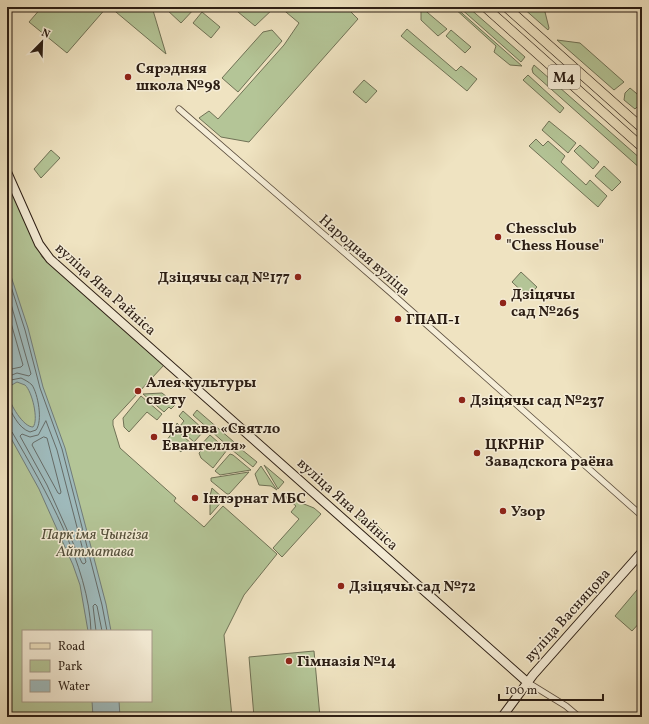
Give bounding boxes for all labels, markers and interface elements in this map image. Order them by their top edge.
north arrow [22,22,62,62]
text: N [39,26,52,43]
place label: Сярэдняя школа №98 [136,59,221,97]
road number: М4 [548,65,580,89]
marker: Сярэдняя школа №98 [123,72,133,82]
street label: Народная вуліца [314,210,414,302]
place label: Chessclub "Chess House" [506,219,604,257]
marker: Chessclub "Chess House" [493,232,503,242]
street label: вуліца Яна Райніса [50,239,160,341]
place label: Дзіцячы сад №177 [158,268,290,289]
marker: Дзіцячы сад №177 [293,272,303,282]
place label: Дзіцячы сад №265 [511,285,579,323]
marker: Дзіцячы сад №265 [498,298,508,308]
place label: ГПАП-1 [406,310,460,331]
marker: ГПАП-1 [393,314,403,324]
place label: Алея культуры свету [146,373,257,411]
marker: Алея культуры свету [133,386,143,396]
place label: Дзіцячы сад №237 [470,391,604,412]
marker: Дзіцячы сад №237 [457,395,467,405]
place label: Царква «Святло Евангелля» [162,419,281,457]
marker: Царква «Святло Евангелля» [149,432,159,442]
place label: ЦКРНіР Завадскога раёна [485,435,614,473]
marker: ЦКРНіР Завадскога раёна [472,448,482,458]
street label: вуліца Яна Райніса [292,454,402,556]
place label: Інтэрнат МБС [203,489,306,510]
marker: Інтэрнат МБС [190,493,200,503]
place label: Узор [511,502,545,523]
marker: Узор [498,506,508,516]
park label: Парк імя Чынгіза Айтматава [41,525,149,563]
street label: вуліца Васняцова [520,564,616,668]
place label: Дзіцячы сад №72 [349,577,476,598]
marker: Дзіцячы сад №72 [336,581,346,591]
legend [22,630,152,702]
text: Road [58,639,85,655]
place label: Гімназія №14 [297,652,396,673]
marker: Гімназія №14 [284,656,294,666]
text: Park [58,659,83,675]
scale bar [499,676,603,702]
text: Water [58,679,90,695]
text: 100 m [505,683,538,699]

